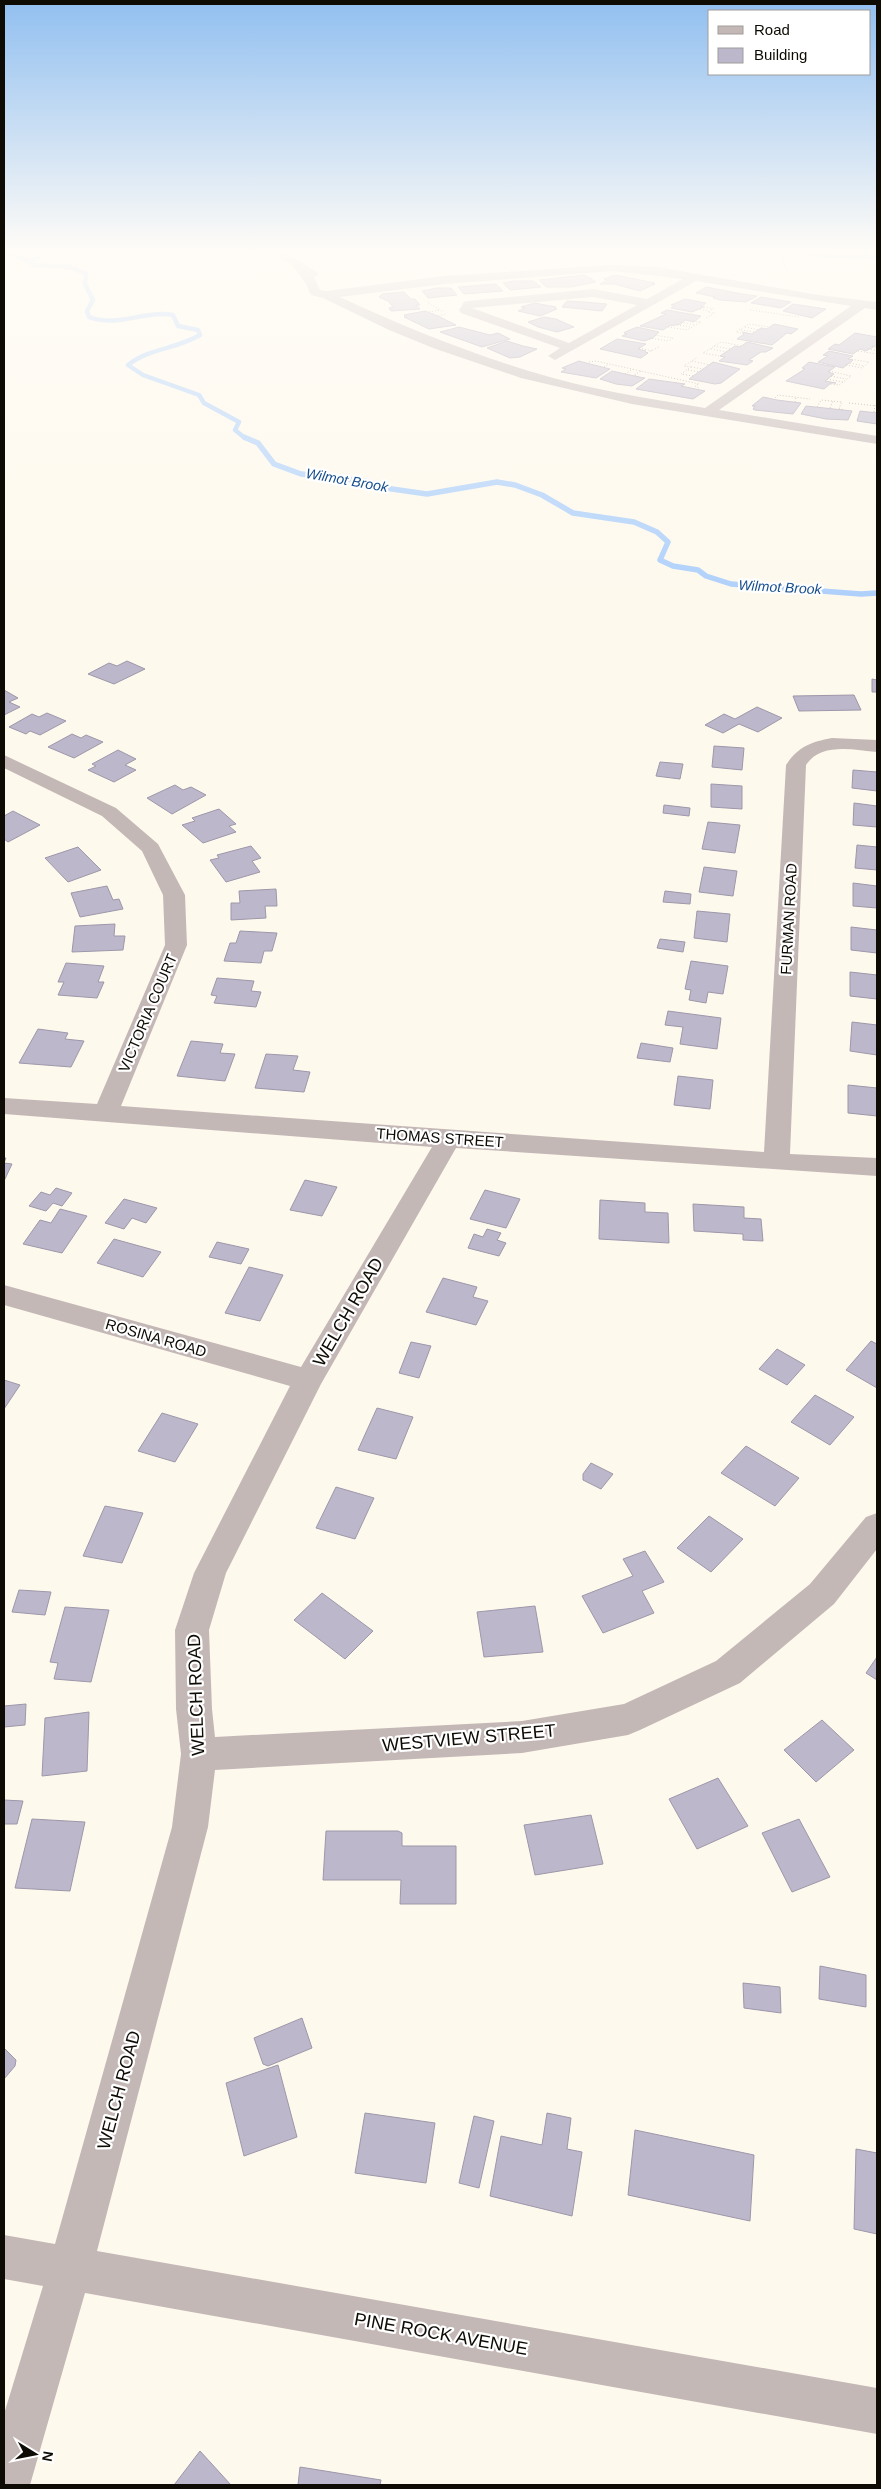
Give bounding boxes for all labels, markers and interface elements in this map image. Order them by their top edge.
legend [708,10,871,75]
text: Road [754,21,790,38]
text: Building [754,46,807,63]
water label: Wilmot Brook [305,465,390,495]
water label: Wilmot Brook [738,577,823,597]
street label: FURMAN ROAD [777,863,800,975]
street label: VICTORIA COURT [115,951,180,1075]
street label: THOMAS STREET [376,1125,504,1150]
street label: WELCH ROAD [309,1254,387,1370]
street label: ROSINA ROAD [104,1315,209,1360]
street label: WELCH ROAD [184,1634,208,1756]
street label: WESTVIEW STREET [381,1720,557,1756]
street label: WELCH ROAD [94,2028,144,2152]
street label: PINE ROCK AVENUE [353,2309,529,2359]
north arrow [10,2429,60,2479]
text: N [39,2450,57,2463]

